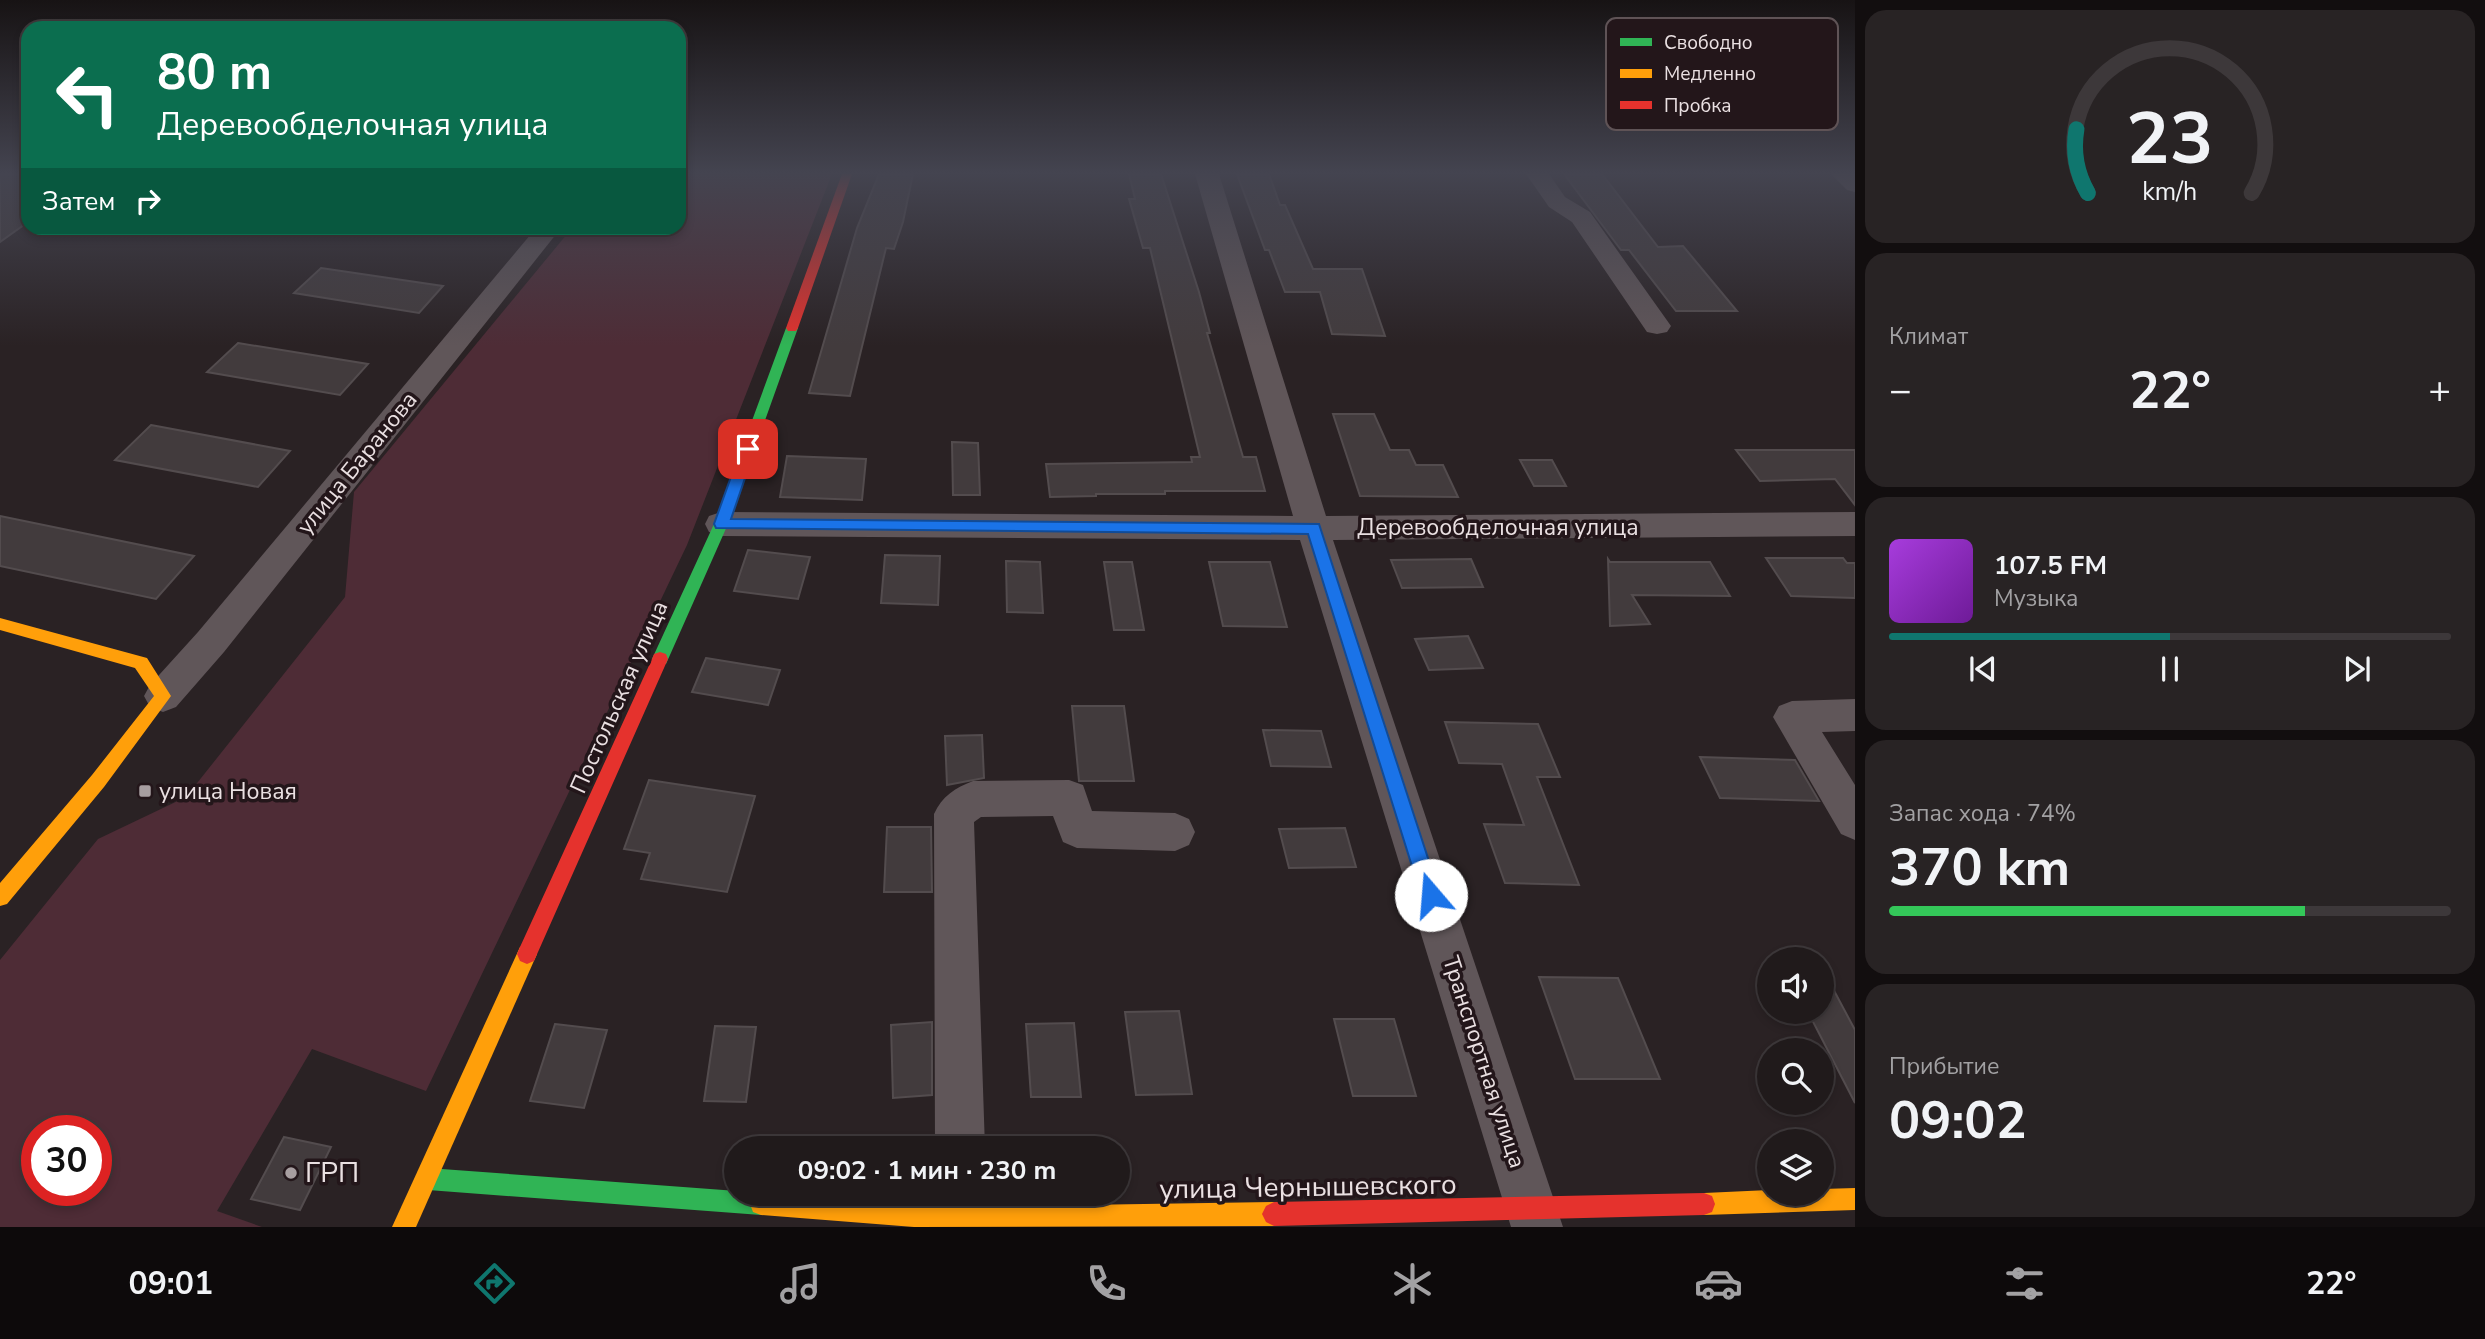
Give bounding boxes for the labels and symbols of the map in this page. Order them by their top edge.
legend [1606,18,1838,130]
text: Свободно [1664,30,1753,56]
text: Медленно [1664,61,1756,87]
text: Пробка [1664,93,1731,119]
street label: улица Баранова [290,385,424,541]
pin [718,419,778,479]
street label: Деревообделочная улица [1357,512,1639,543]
street label: Постольская улица [563,596,675,798]
place label: улица Новая [159,776,297,807]
marker: улица Новая [137,783,153,799]
position arrow [1394,858,1468,932]
street label: Транспортная улица [1435,952,1533,1172]
speed limit sign: 30 [21,1115,112,1206]
place label: ГРП [305,1154,359,1192]
marker: ГРП [283,1165,299,1181]
street label: улица Чернышевского [1159,1165,1457,1209]

